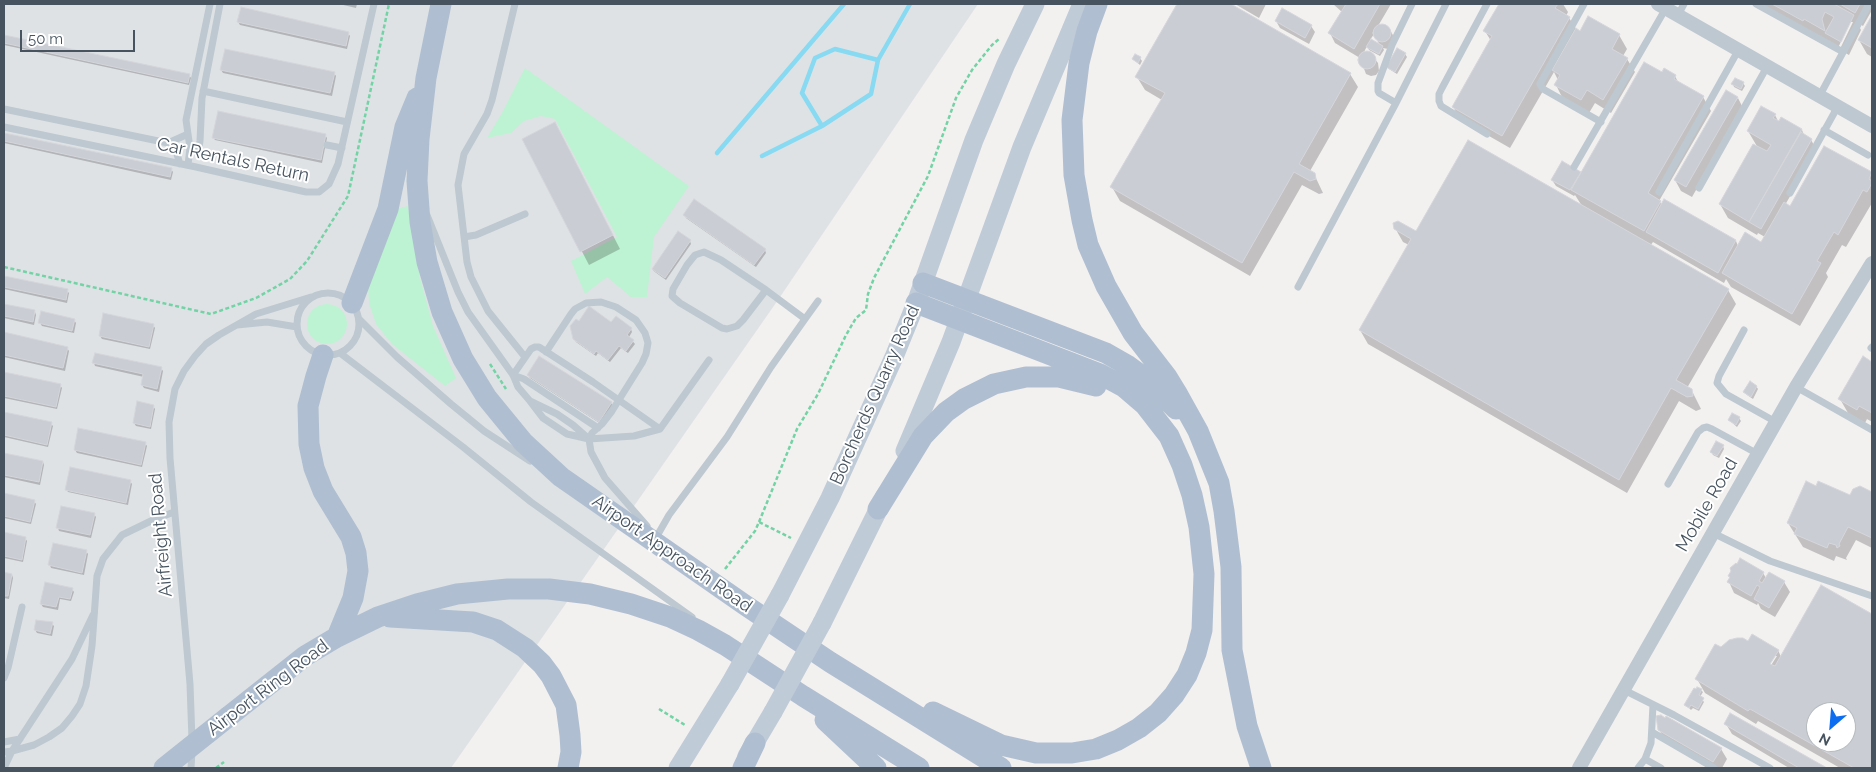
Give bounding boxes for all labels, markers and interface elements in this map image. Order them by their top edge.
scale bar [22,20,138,52]
text: 50 m [28,30,63,48]
street label: Car Rentals Return [155,133,311,187]
street label: Borcherds Quarry Road [826,302,924,488]
street label: Mobile Road [1671,454,1743,556]
street label: Airfreight Road [145,472,177,598]
street label: Airport Approach Road [588,491,756,617]
street label: Airport Ring Road [203,635,333,741]
north arrow [1806,702,1856,752]
text: N [1816,730,1833,749]

